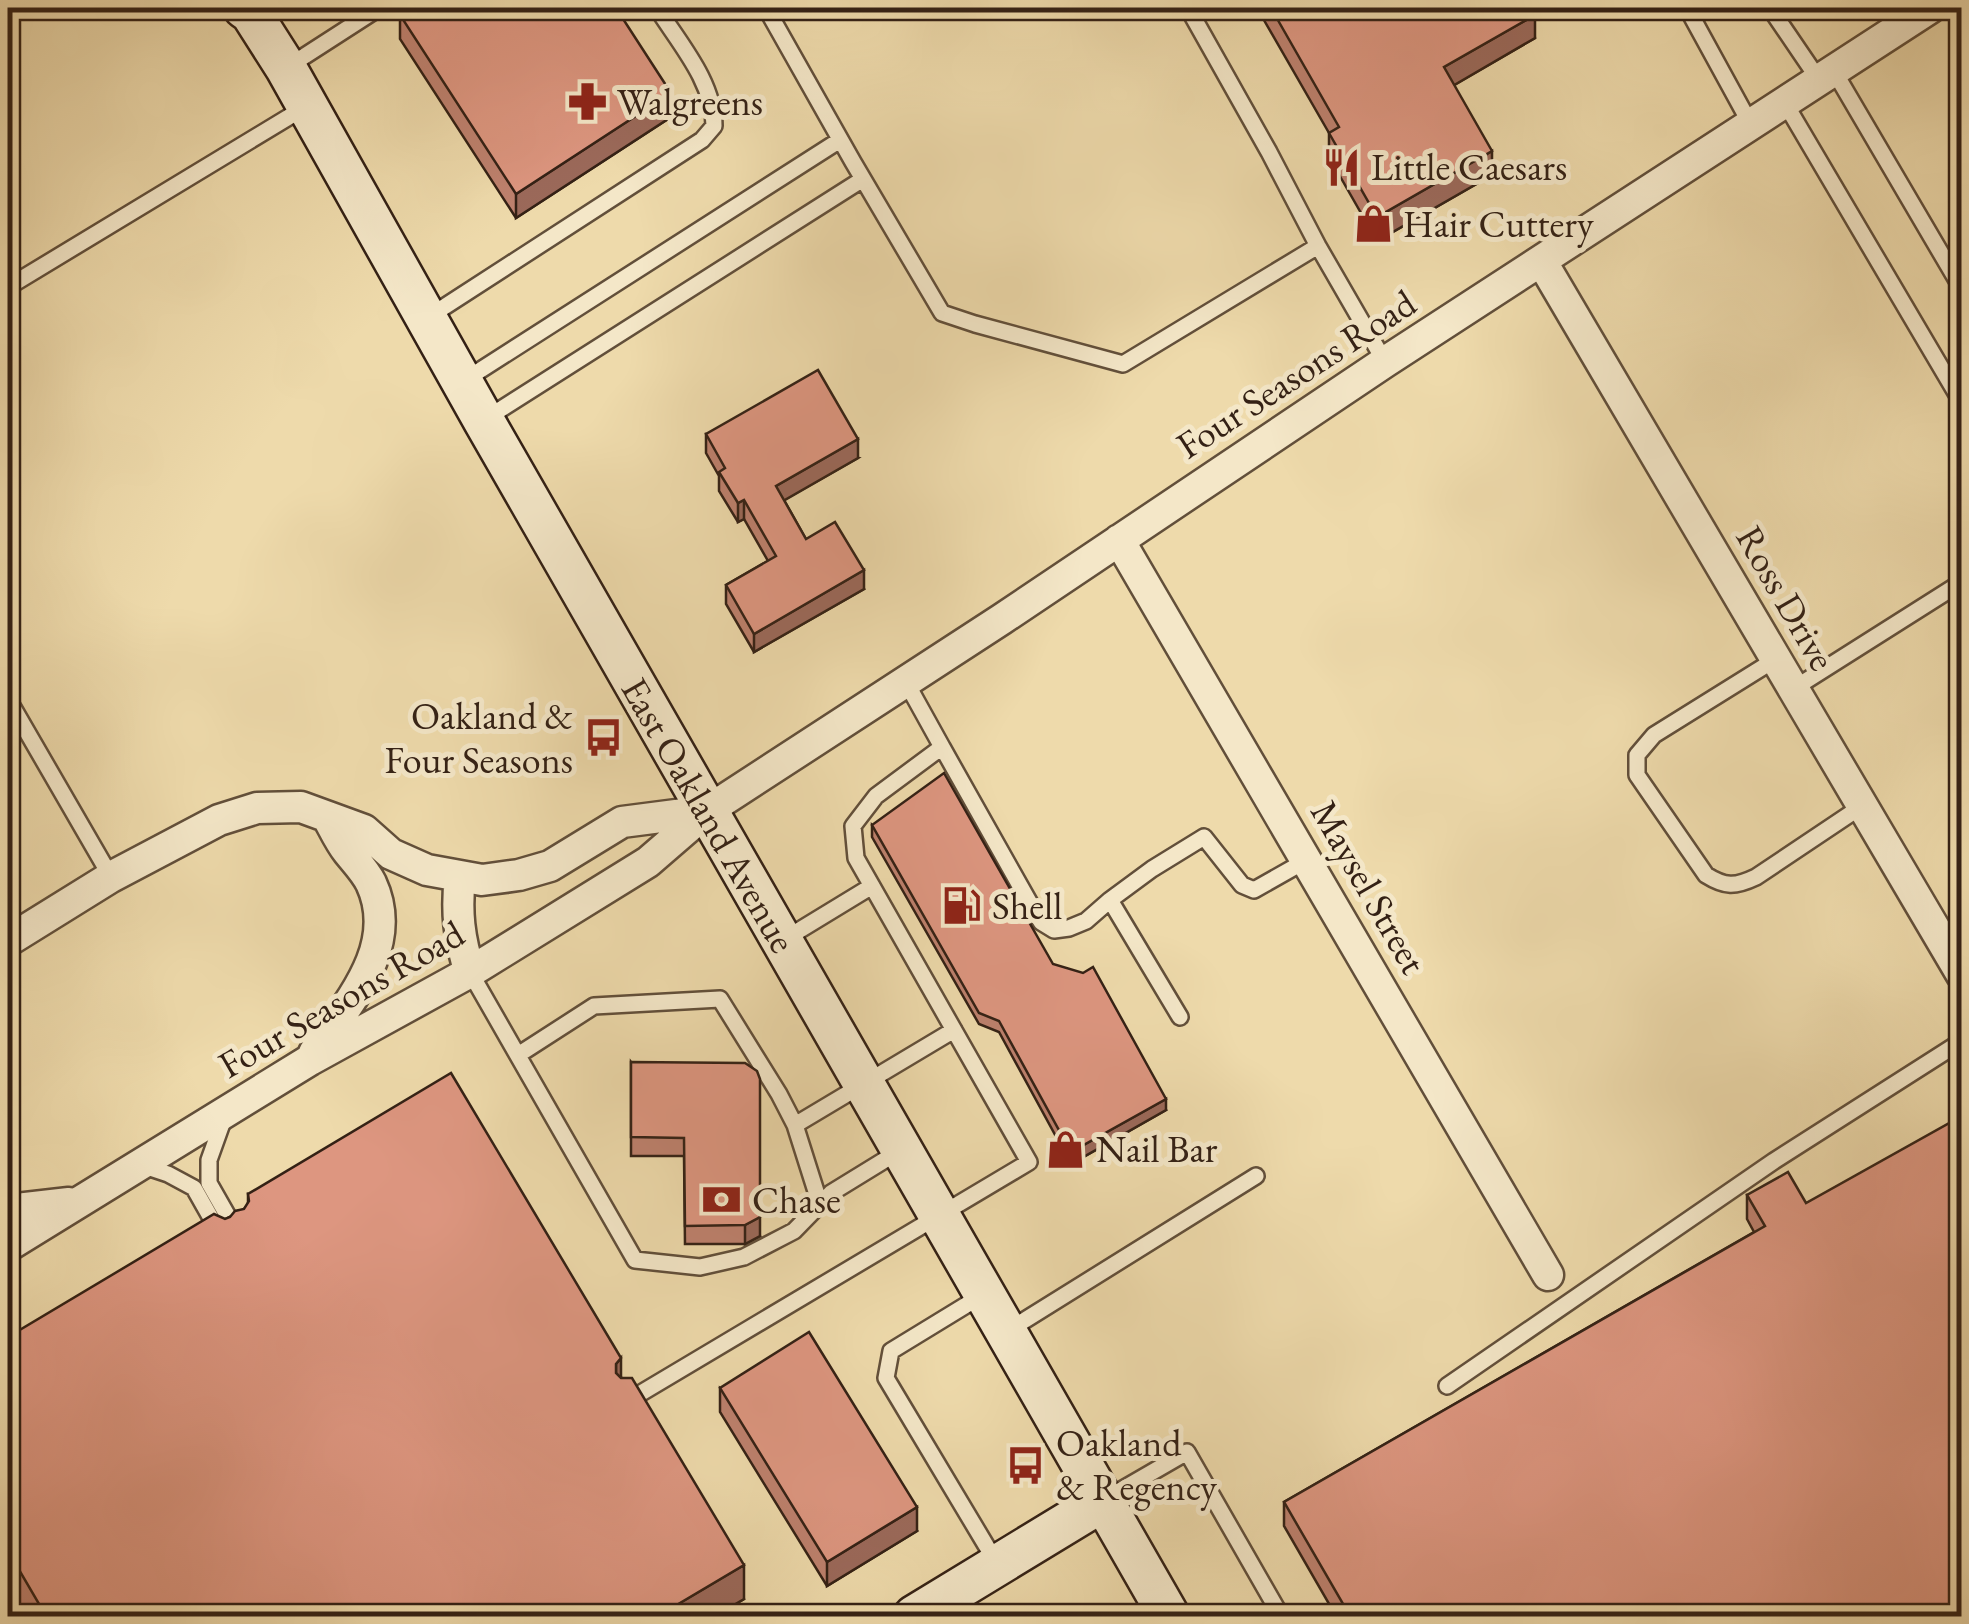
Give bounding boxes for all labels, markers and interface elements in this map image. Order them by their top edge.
place label: Walgreens [617,77,763,126]
pharmacy icon: Walgreens [566,81,608,123]
place label: Little Caesars [1371,142,1567,191]
restaurant icon: Little Caesars [1320,146,1362,188]
place label: Hair Cuttery [1403,199,1594,248]
shop icon: Hair Cuttery [1352,203,1394,245]
street label: Four Seasons Road [1167,278,1425,469]
street label: Ross Drive [1725,517,1847,679]
street label: East Oakland Avenue [611,668,808,961]
place label: Oakland & Four Seasons [384,691,573,784]
bus stop icon: Oakland & Four Seasons [582,717,624,759]
street label: Maysel Street [1300,791,1439,982]
place label: Shell [992,881,1062,930]
fuel station icon: Shell [941,885,983,927]
street label: Four Seasons Road [209,908,473,1089]
place label: Nail Bar [1096,1124,1218,1173]
shop icon: Nail Bar [1045,1128,1087,1170]
place label: Chase [752,1175,841,1224]
bank icon: Chase [701,1179,743,1221]
place label: Oakland & Regency [1056,1418,1217,1511]
bus stop icon: Oakland & Regency [1005,1444,1047,1486]

